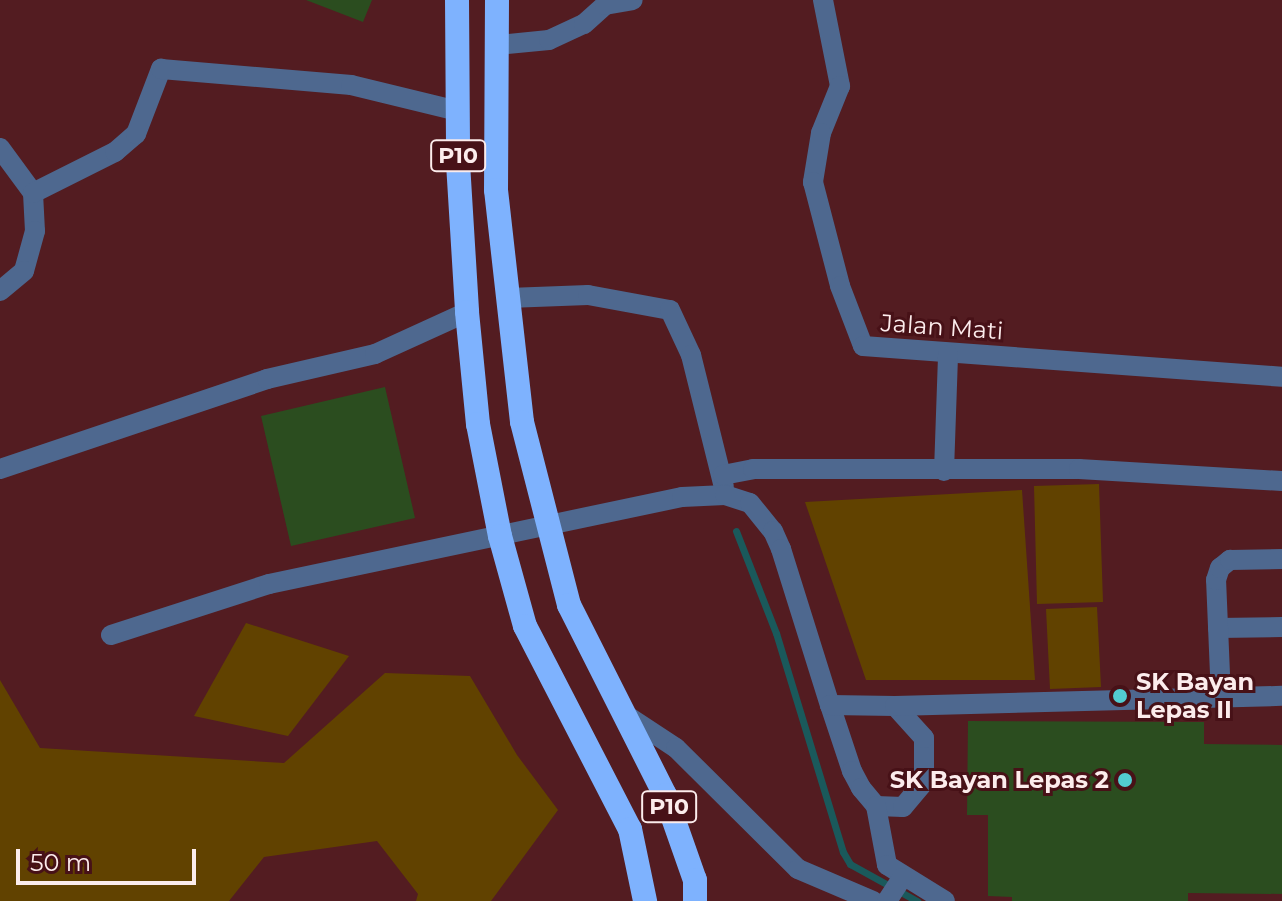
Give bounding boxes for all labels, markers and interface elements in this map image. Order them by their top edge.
road number: P10 [430,138,486,174]
street label: Jalan Mati [880,308,1004,346]
place label: SK Bayan Lepas II [1136,668,1254,724]
marker: SK Bayan Lepas II [1111,687,1129,705]
place label: SK Bayan Lepas 2 [890,766,1109,794]
marker: SK Bayan Lepas 2 [1116,771,1134,789]
road number: P10 [641,789,697,825]
scale bar [20,833,200,883]
text: 50 m [30,848,91,877]

